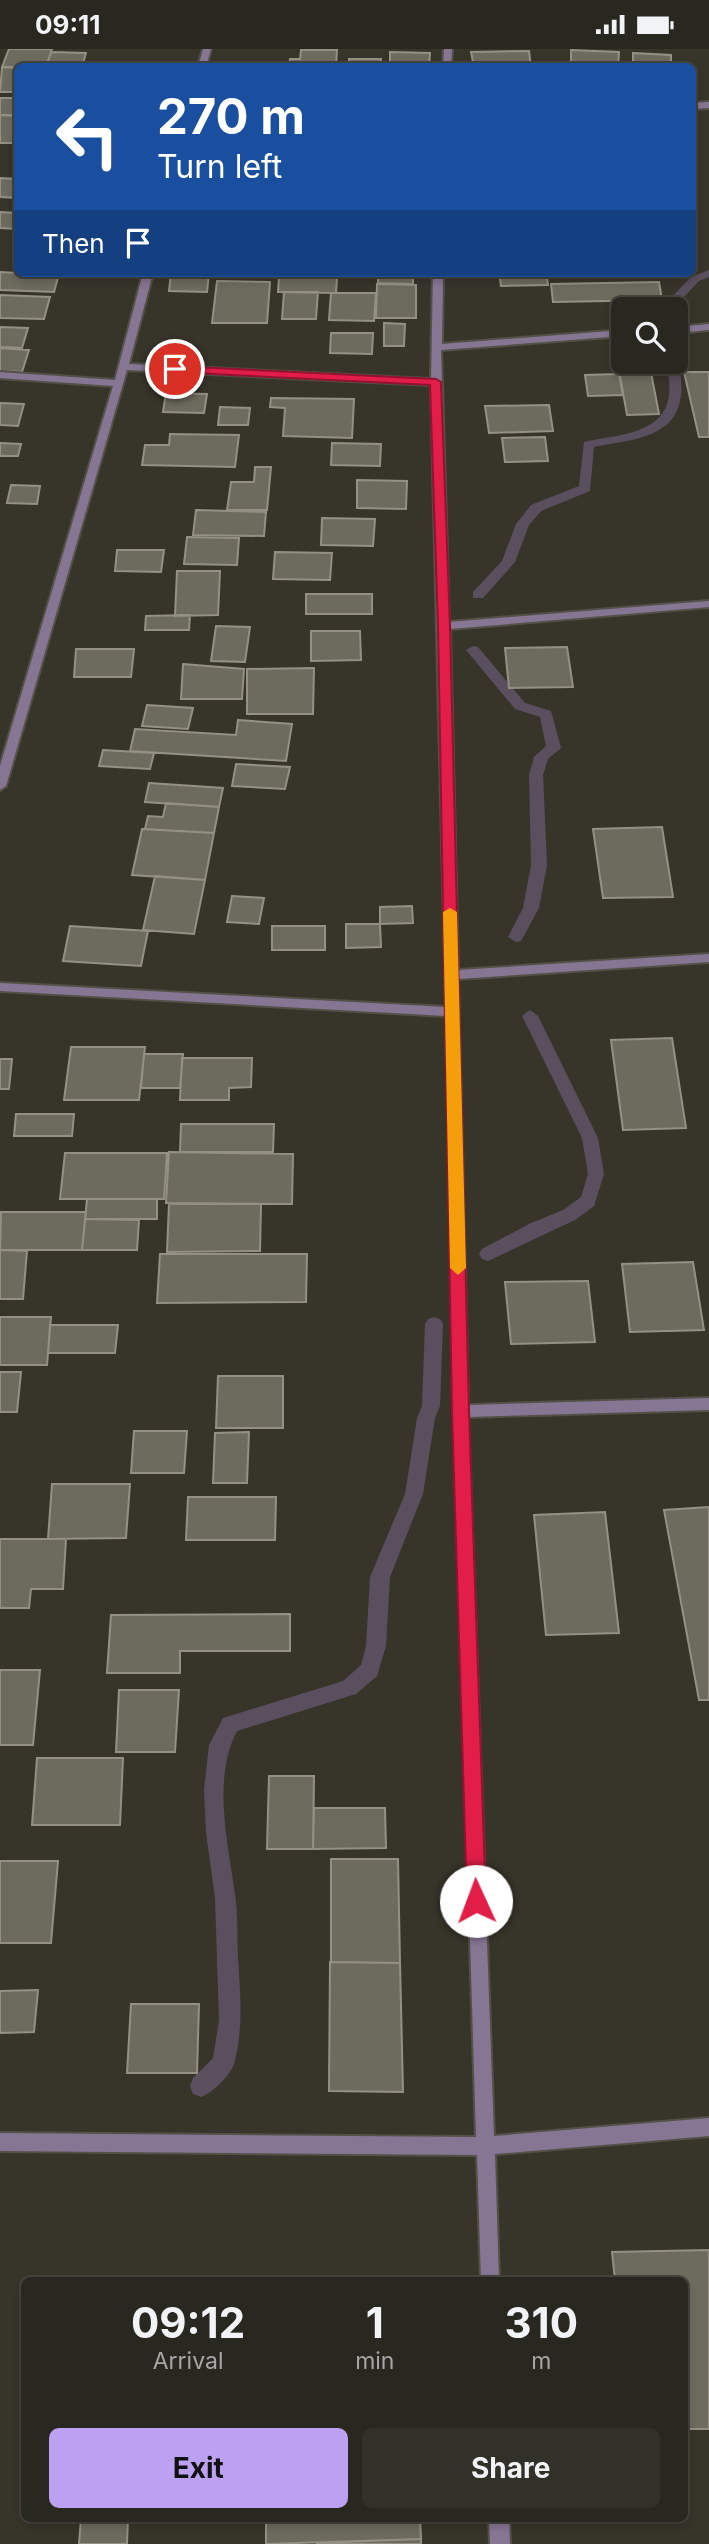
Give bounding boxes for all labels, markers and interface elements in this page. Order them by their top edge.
text: 09:11 [35,9,101,40]
text: 270 m [157,87,305,146]
icon: left [42,91,133,182]
text: Turn left [157,147,282,186]
icon: arrive [119,224,157,262]
text: Then [42,228,105,259]
map controls [611,297,688,374]
button: search [611,297,688,374]
pin [145,339,205,399]
icon: arrive [156,350,194,388]
position arrow [439,1864,513,1938]
text: 09:12 [131,2297,245,2348]
text: 1 [366,2297,384,2348]
text: 310 [504,2297,578,2348]
text: Arrival [153,2347,223,2375]
text: min [355,2347,394,2375]
text: m [531,2347,551,2375]
button: Exit [49,2428,348,2508]
button: Share [362,2428,660,2508]

